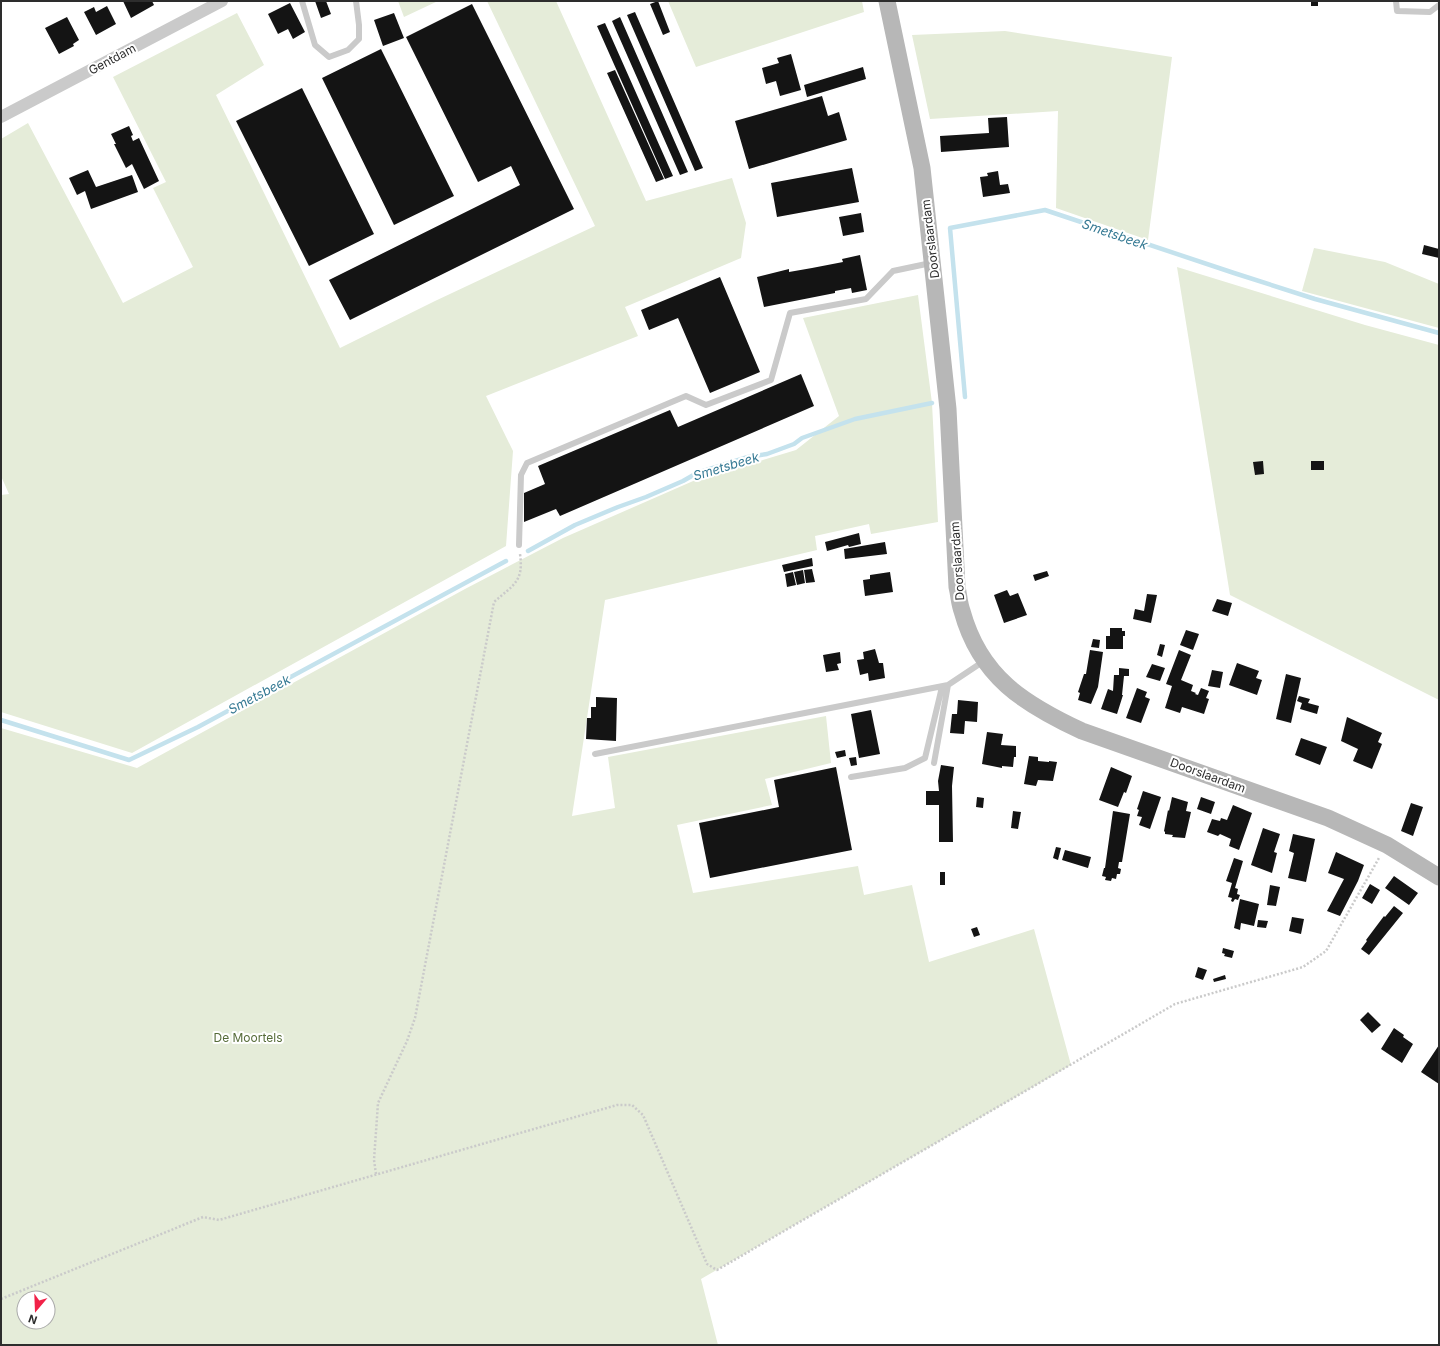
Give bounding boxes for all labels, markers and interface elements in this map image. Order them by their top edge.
street label: Gentdam [86,40,138,78]
street label: Doorslaardam [918,199,942,279]
water label: Smetsbeek [1080,215,1151,253]
water label: Smetsbeek [691,448,762,484]
street label: Doorslaardam [947,521,967,601]
water label: Smetsbeek [225,671,294,717]
street label: Doorslaardam [1168,754,1248,796]
park label: De Moortels [213,1030,283,1045]
north arrow [16,1290,56,1330]
text: N [26,1311,39,1327]

